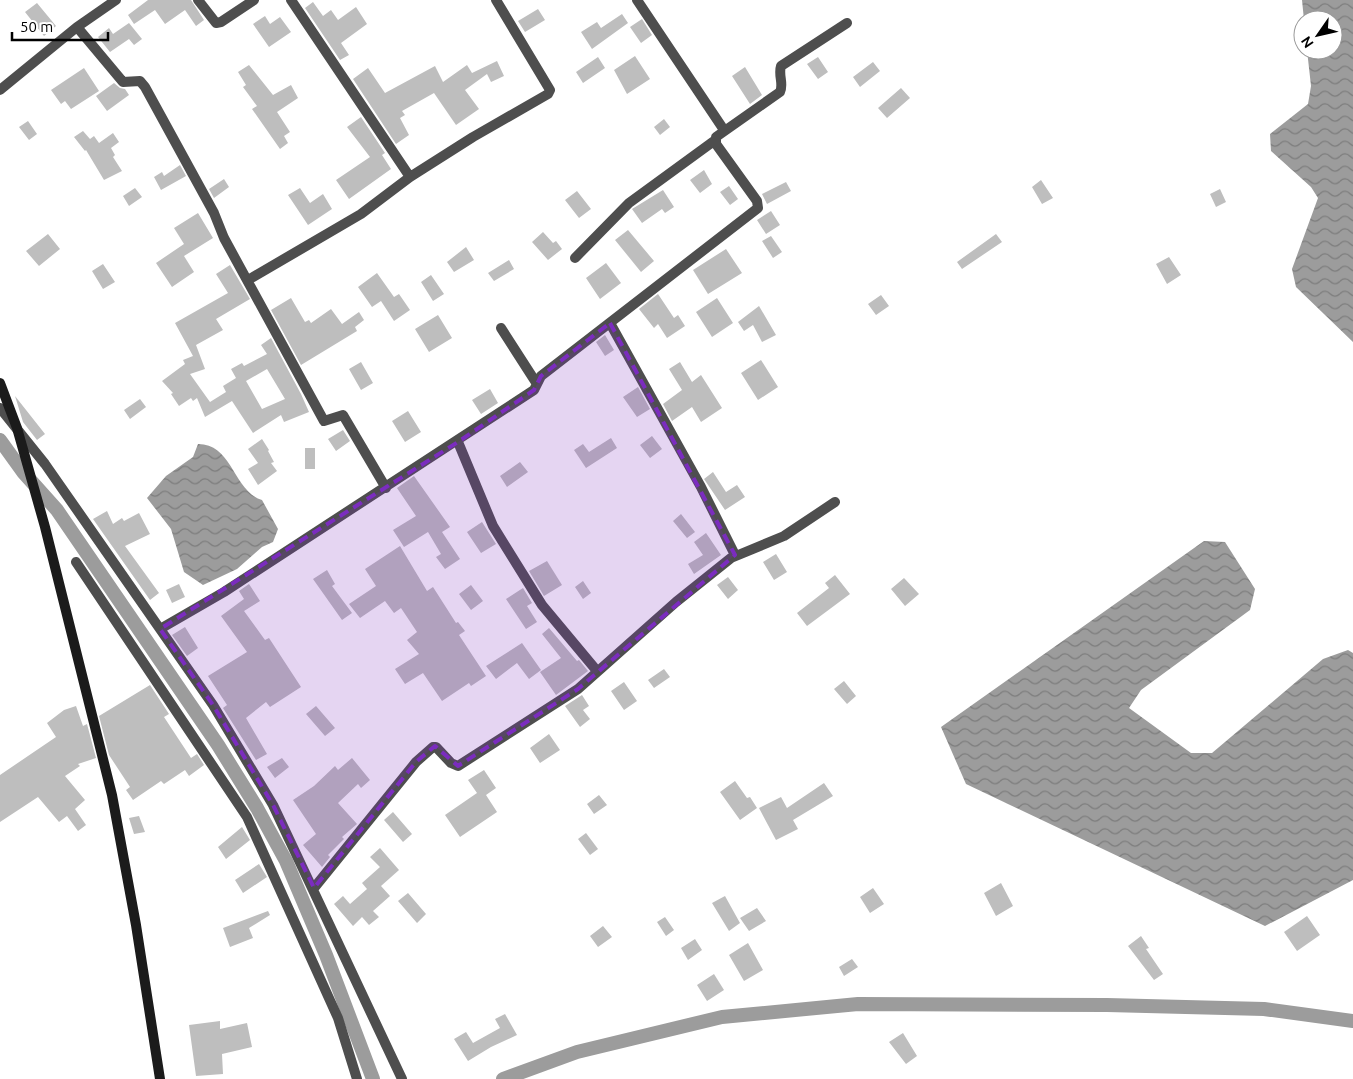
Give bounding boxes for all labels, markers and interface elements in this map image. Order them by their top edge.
scale bar [12,10,109,42]
north arrow [1293,10,1343,60]
text: 50 m [20,18,53,35]
text: N [1298,33,1317,51]

